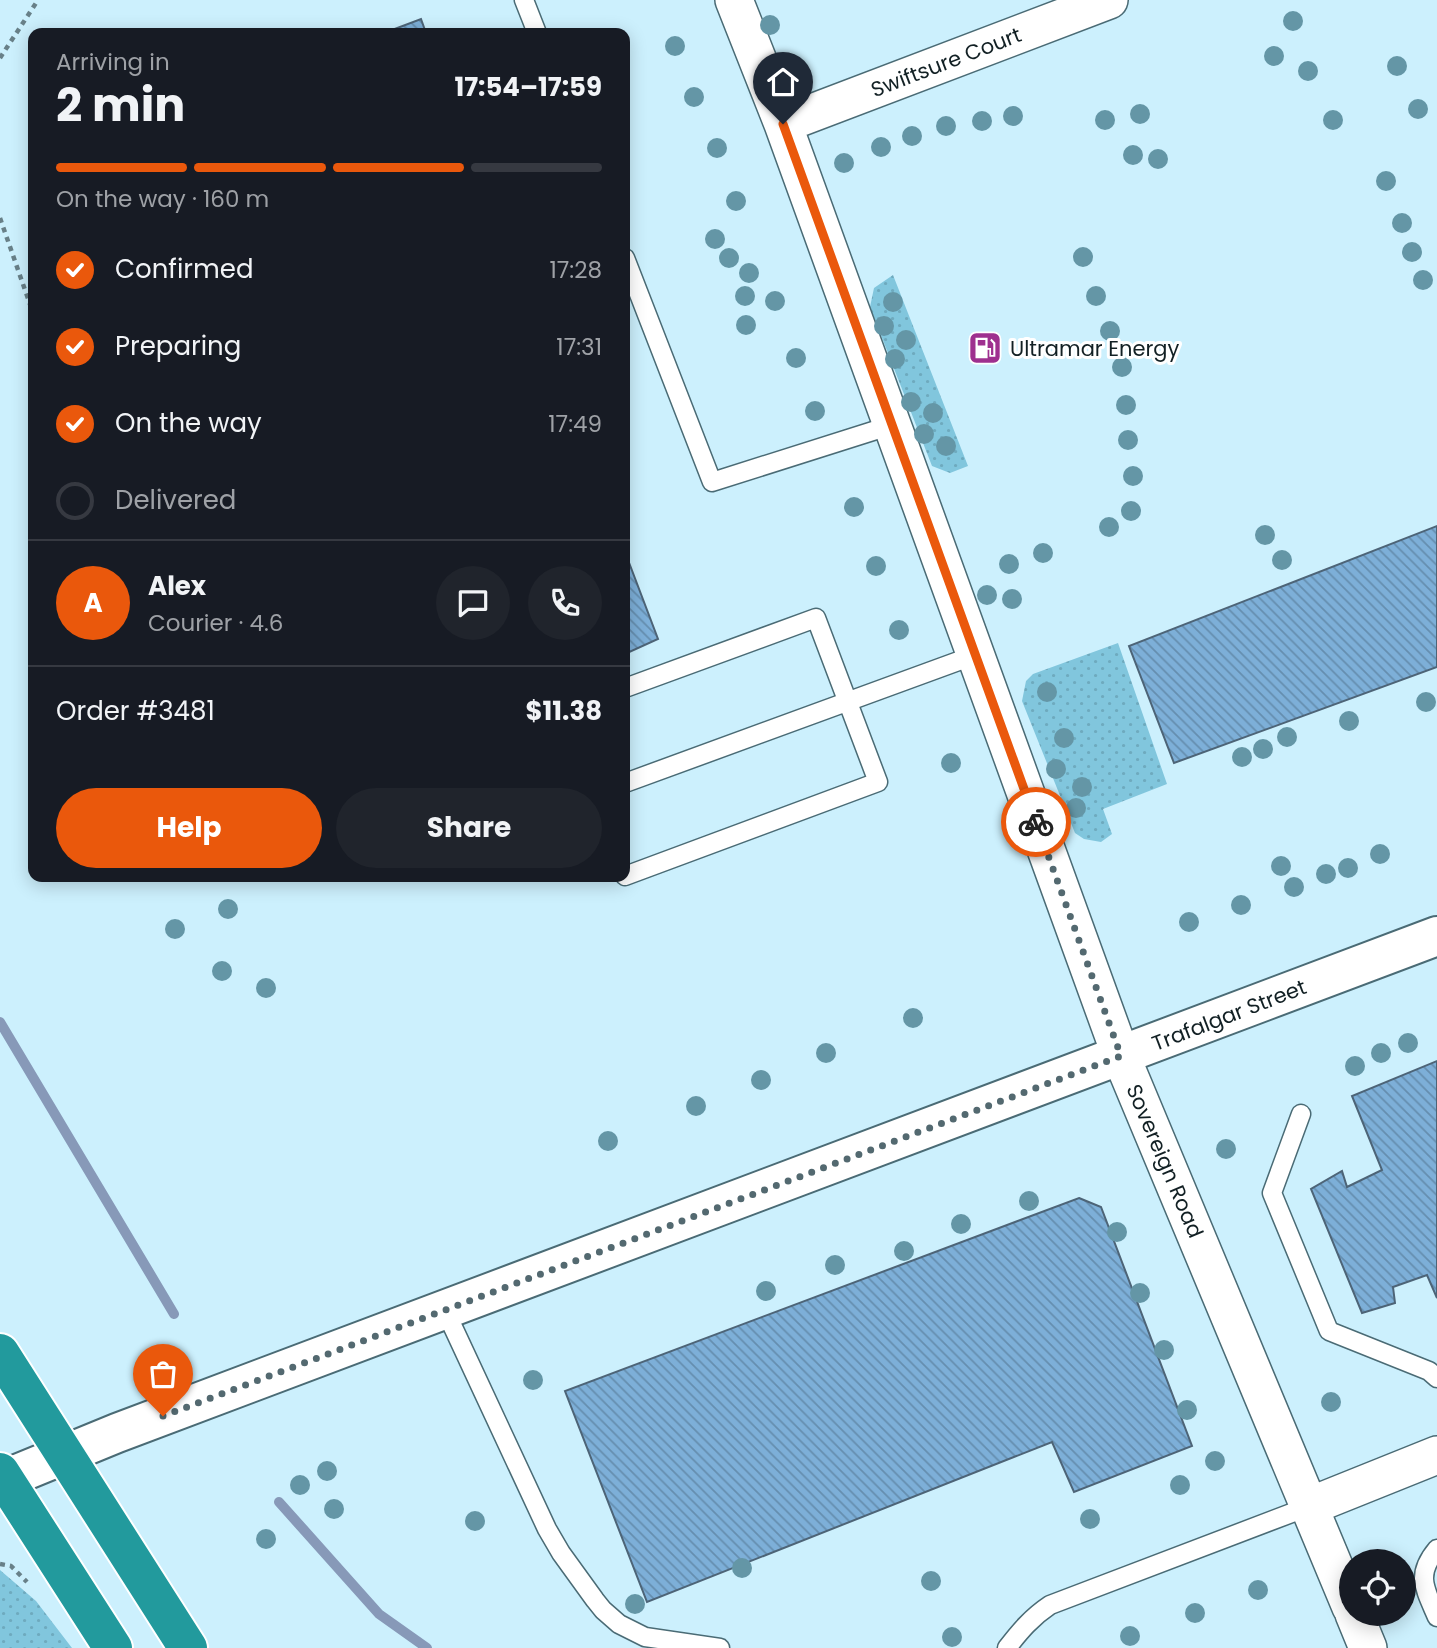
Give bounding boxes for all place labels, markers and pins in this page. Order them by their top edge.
pin [753,52,813,124]
fuel station icon: Ultramar Energy [966,329,1004,367]
place label: Ultramar Energy [1010,334,1180,363]
pin [133,1344,193,1416]

